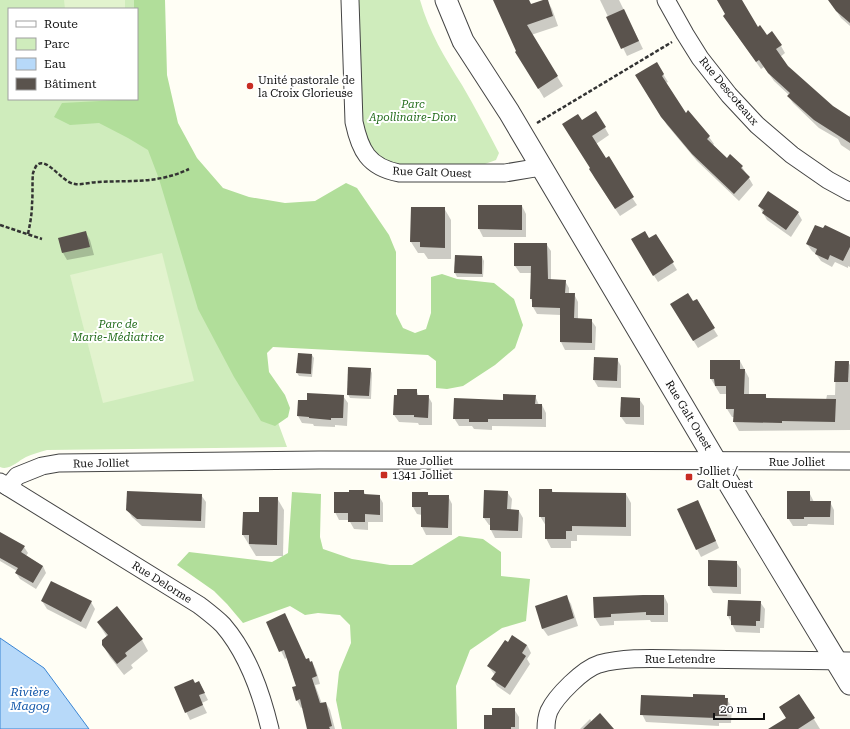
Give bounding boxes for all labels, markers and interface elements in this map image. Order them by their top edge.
legend [8,8,138,100]
text: Route [44,17,78,31]
text: Parc [44,37,70,51]
street label: Rue Descoteaux [696,55,761,129]
text: Eau [44,57,66,71]
place label: Unité pastorale de la Croix Glorieuse [258,74,355,100]
text: Bâtiment [44,77,97,91]
marker: Unité pastorale de la Croix Glorieuse [245,81,255,91]
park label: Parc Apollinaire-Dion [368,98,457,124]
street label: Rue Galt Ouest [392,165,472,180]
park label: Parc de Marie-Médiatrice [71,318,164,344]
street label: Rue Galt Ouest [663,378,714,452]
street label: Rue Jolliet [397,455,453,468]
street label: Rue Jolliet [769,456,825,469]
street label: Rue Jolliet [73,457,129,470]
place label: Jolliet / Galt Ouest [697,465,753,491]
place label: 1341 Jolliet [392,469,453,482]
marker: 1341 Jolliet [379,470,389,480]
marker: Jolliet / Galt Ouest [684,472,694,482]
street label: Rue Delorme [129,559,194,606]
street label: Rue Letendre [645,653,715,666]
water label: Rivière Magog [9,685,50,713]
scale bar [714,695,764,721]
text: 20 m [720,702,747,716]

